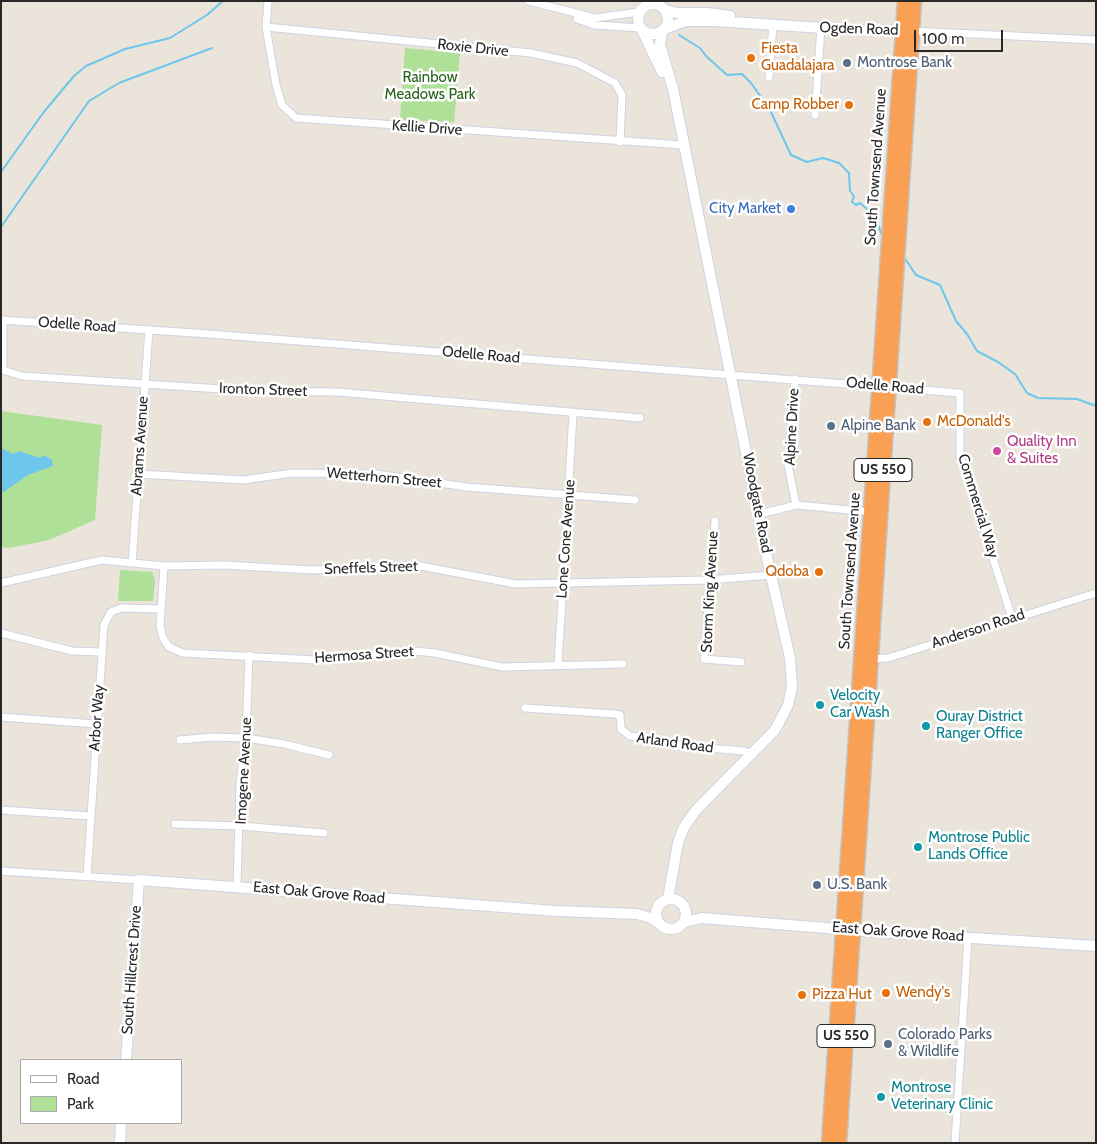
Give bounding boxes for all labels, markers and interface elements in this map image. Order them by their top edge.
street label: Ogden Road [819,19,899,39]
scale bar [917,20,1006,52]
text: 100 m [922,30,964,48]
street label: Roxie Drive [436,35,510,61]
place label: Fiesta Guadalajara [761,40,835,75]
marker: Fiesta Guadalajara [745,52,757,64]
place label: Montrose Bank [857,54,952,72]
marker: Montrose Bank [841,57,853,69]
park label: Rainbow Meadows Park [385,69,475,104]
street label: South Townsend Avenue [862,88,890,246]
place label: Camp Robber [752,96,839,114]
marker: Camp Robber [843,99,855,111]
street label: Kellie Drive [391,117,463,139]
place label: City Market [709,200,781,218]
marker: City Market [785,203,797,215]
street label: Odelle Road [37,313,117,337]
street label: Odelle Road [441,343,521,367]
street label: Odelle Road [845,374,925,398]
street label: Ironton Street [219,379,307,401]
street label: Alpine Drive [781,388,803,466]
street label: Abrams Avenue [128,396,152,496]
place label: McDonald's [937,413,1011,431]
marker: McDonald's [921,416,933,428]
place label: Alpine Bank [841,417,916,435]
marker: Alpine Bank [825,420,837,432]
place label: Quality Inn & Suites [1007,433,1077,468]
marker: Quality Inn & Suites [991,445,1003,457]
street label: Woodgate Road [738,451,776,555]
street label: Commercial Way [954,452,1002,560]
road number: US 550 [854,458,912,482]
street label: Wetterhorn Street [326,464,442,492]
street label: Lone Cone Avenue [553,479,579,599]
street label: South Townsend Avenue [836,492,864,650]
street label: Storm King Avenue [698,531,722,653]
street label: Sneffels Street [324,557,418,579]
place label: Qdoba [765,563,809,581]
marker: Qdoba [813,566,825,578]
street label: Anderson Road [929,605,1027,653]
street label: Hermosa Street [314,643,414,667]
street label: Arbor Way [86,684,108,752]
place label: Velocity Car Wash [830,687,890,722]
marker: Velocity Car Wash [814,699,826,711]
place label: Ouray District Ranger Office [936,708,1023,743]
street label: Imogene Avenue [232,717,256,825]
marker: Ouray District Ranger Office [920,720,932,732]
street label: Arland Road [635,729,715,757]
place label: Montrose Public Lands Office [928,829,1030,864]
marker: Montrose Public Lands Office [912,841,924,853]
place label: U.S. Bank [827,876,887,894]
street label: East Oak Grove Road [252,878,386,908]
marker: U.S. Bank [811,879,823,891]
street label: South Hillcrest Drive [119,905,145,1035]
street label: East Oak Grove Road [831,918,965,946]
place label: Wendy's [896,984,950,1002]
place label: Pizza Hut [812,986,872,1004]
marker: Wendy's [880,987,892,999]
marker: Pizza Hut [796,989,808,1001]
road number: US 550 [817,1024,875,1048]
place label: Colorado Parks & Wildlife [898,1026,992,1061]
marker: Colorado Parks & Wildlife [882,1038,894,1050]
legend [20,1059,182,1124]
text: Road [67,1070,100,1088]
place label: Montrose Veterinary Clinic [891,1079,993,1114]
marker: Montrose Veterinary Clinic [875,1091,887,1103]
text: Park [67,1095,94,1113]

